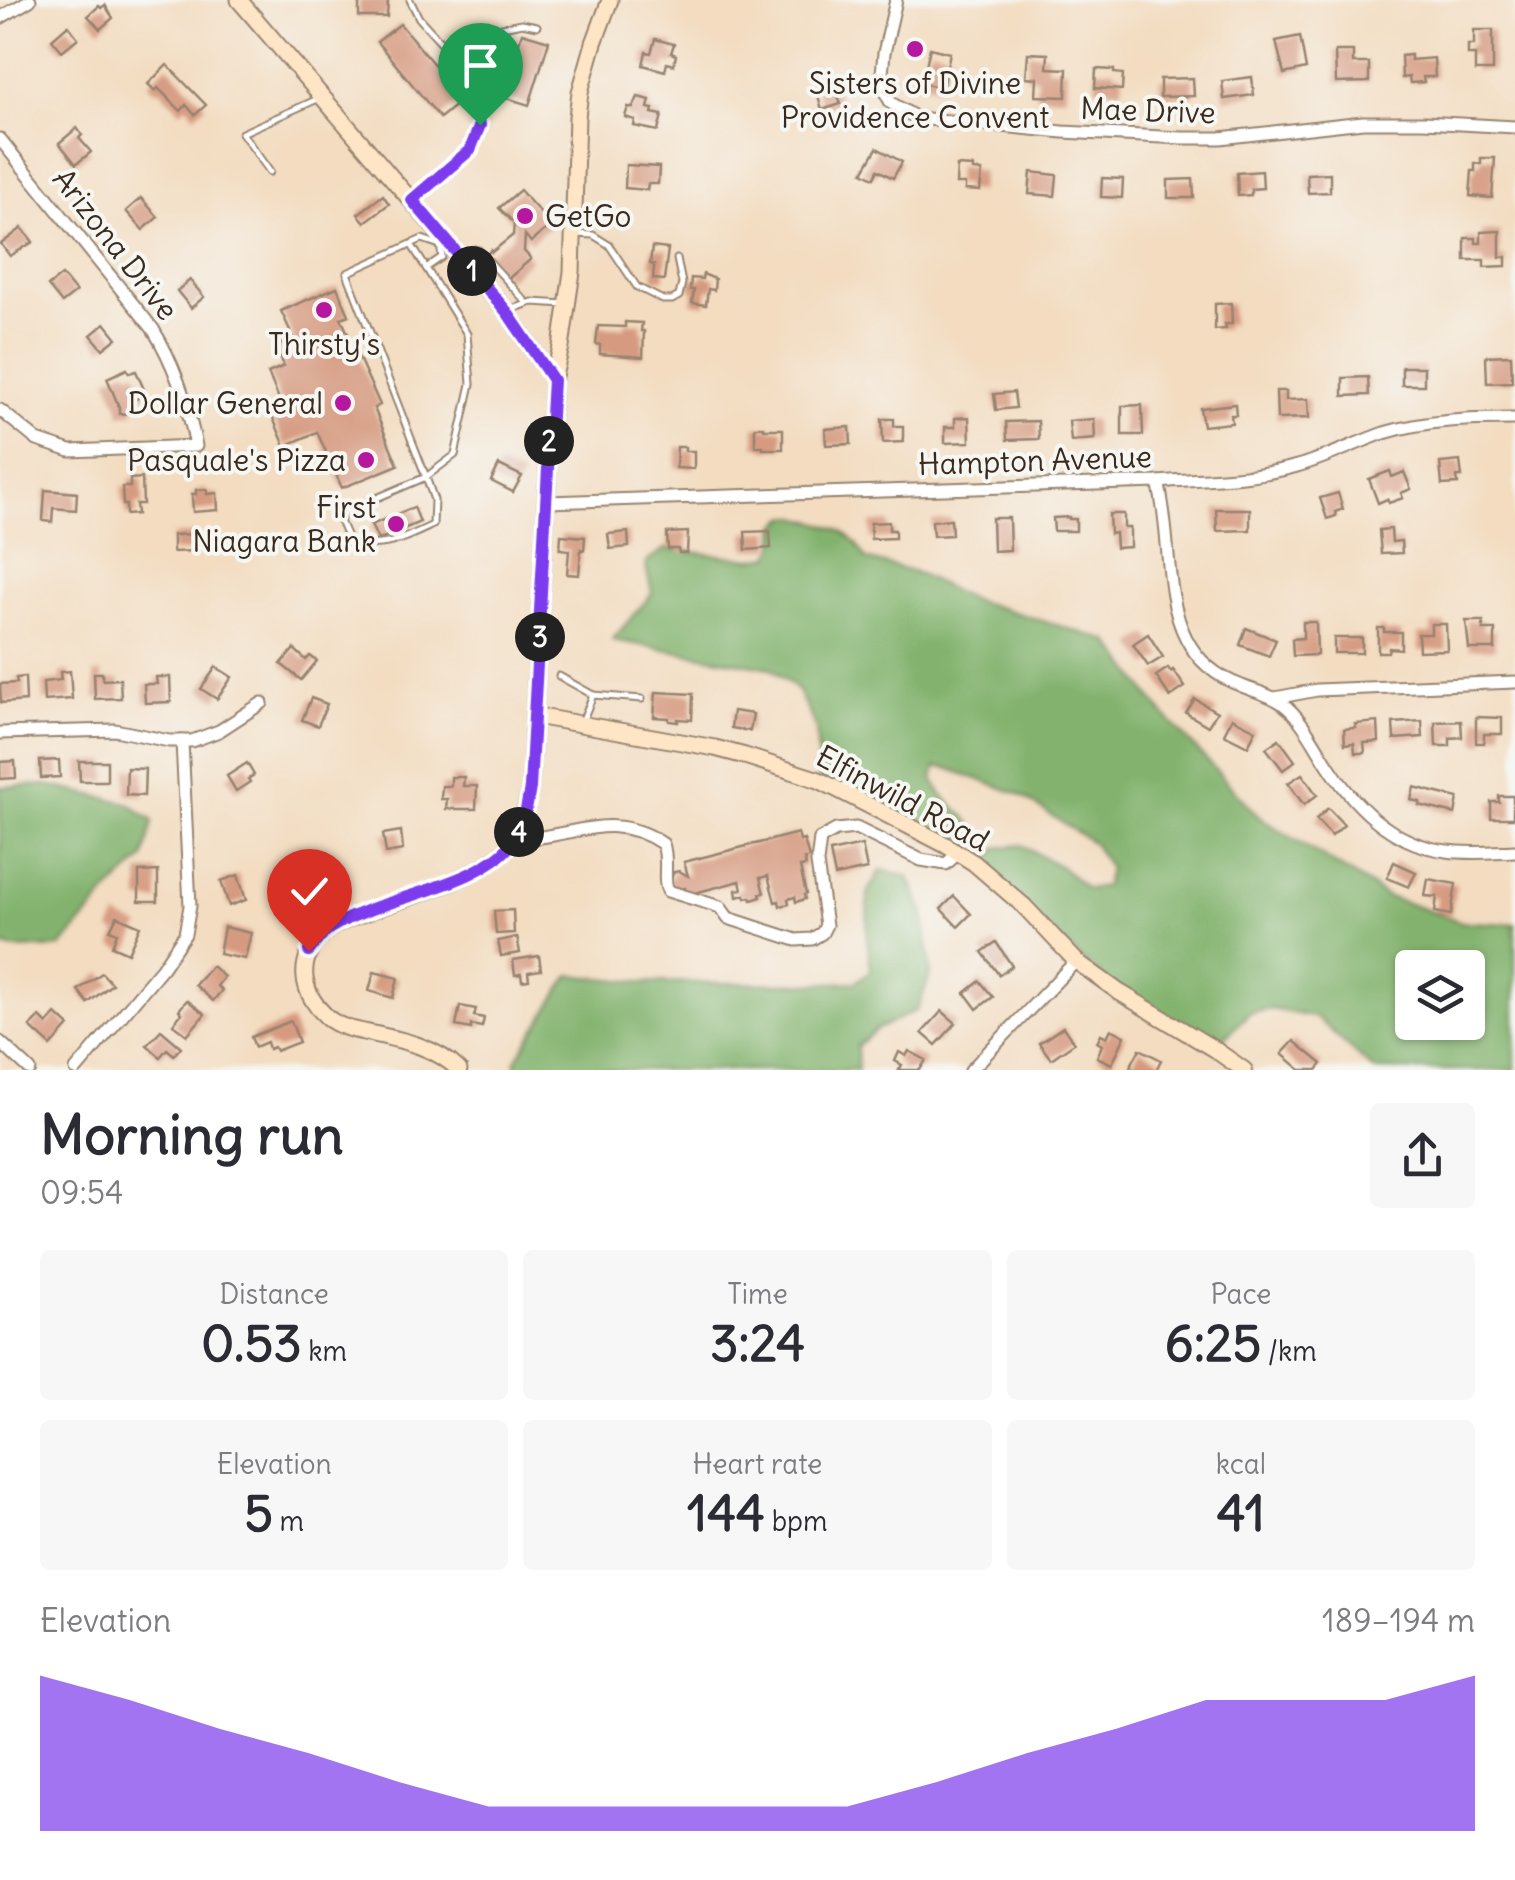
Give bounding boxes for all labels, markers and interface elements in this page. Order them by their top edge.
pin [438,23,523,126]
icon: arrive [453,38,508,93]
marker: Sisters of Divine Providence Convent [904,38,926,60]
place label: Sisters of Divine Providence Convent [781,64,1049,136]
street label: Mae Drive [1080,89,1216,131]
street label: Arizona Drive [45,161,187,327]
place label: GetGo [545,197,631,235]
marker: GetGo [514,205,536,227]
pin: 1 [447,246,497,296]
text: 1 [466,253,478,289]
marker: Thirsty's [313,299,335,321]
place label: Thirsty's [268,325,380,363]
place label: Dollar General [128,384,323,422]
marker: Dollar General [332,392,354,414]
pin: 2 [524,416,574,466]
text: 2 [541,423,557,459]
street label: Hampton Avenue [917,437,1153,483]
place label: Pasquale's Pizza [127,441,346,479]
marker: Pasquale's Pizza [355,449,377,471]
place label: First Niagara Bank [192,488,376,560]
marker: First Niagara Bank [385,513,407,535]
pin: 3 [515,612,565,662]
text: 3 [532,619,548,655]
street label: Elfinwild Road [810,737,996,859]
pin: 4 [494,807,544,857]
text: 4 [511,814,527,850]
pin [267,849,352,952]
icon: check [282,864,337,919]
map controls [1395,950,1485,1040]
button: layers [1395,950,1485,1040]
text: Morning run [40,1100,344,1169]
button: share [1370,1103,1475,1208]
text: 09:54 [40,1172,124,1213]
text: Distance [219,1276,329,1312]
text: Time [727,1276,788,1312]
text: Pace [1210,1276,1271,1312]
text: 0.53 [201,1312,302,1375]
text: 3:24 [710,1312,805,1375]
text: 6:25 [1165,1312,1261,1375]
text: km [302,1333,347,1369]
text: /km [1261,1333,1317,1369]
text: Elevation [217,1446,332,1482]
text: Heart rate [693,1446,822,1482]
text: kcal [1216,1446,1266,1482]
text: 5 [244,1482,273,1545]
text: 144 [687,1482,765,1545]
text: 41 [1217,1482,1265,1545]
text: m [273,1503,304,1539]
text: bpm [765,1503,828,1539]
text: Elevation [40,1600,171,1641]
text: 189–194 m [1322,1600,1475,1641]

